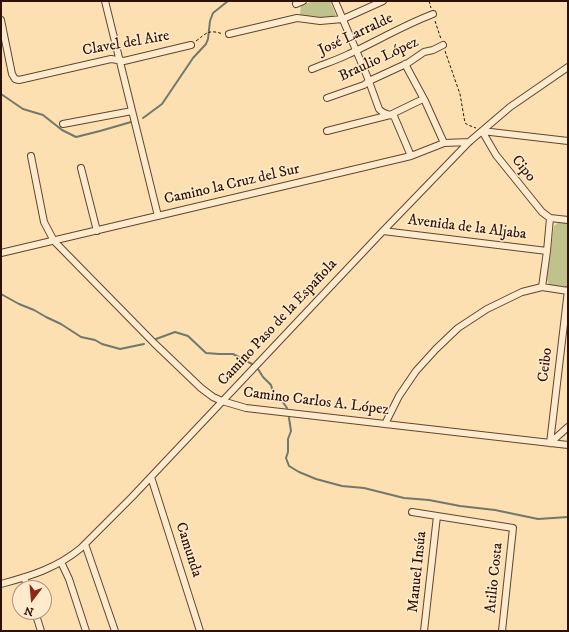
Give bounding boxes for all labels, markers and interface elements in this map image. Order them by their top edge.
street label: José Larralde [316,10,396,60]
street label: Clavel del Aire [81,28,171,60]
street label: Braulio López [336,34,422,86]
street label: Cipo [507,152,539,186]
street label: Camino la Cruz del Sur [163,161,301,209]
street label: Avenida de la Aljaba [407,212,527,244]
street label: Camino Paso de la Española [215,256,341,390]
street label: Ceibo [535,347,557,383]
street label: Camino Carlos A. López [242,384,390,420]
street label: Camunda [171,520,205,580]
street label: Manuel Insúa [405,530,431,614]
street label: Atilio Costa [482,542,508,614]
north arrow [12,580,52,620]
text: N [23,603,35,619]

